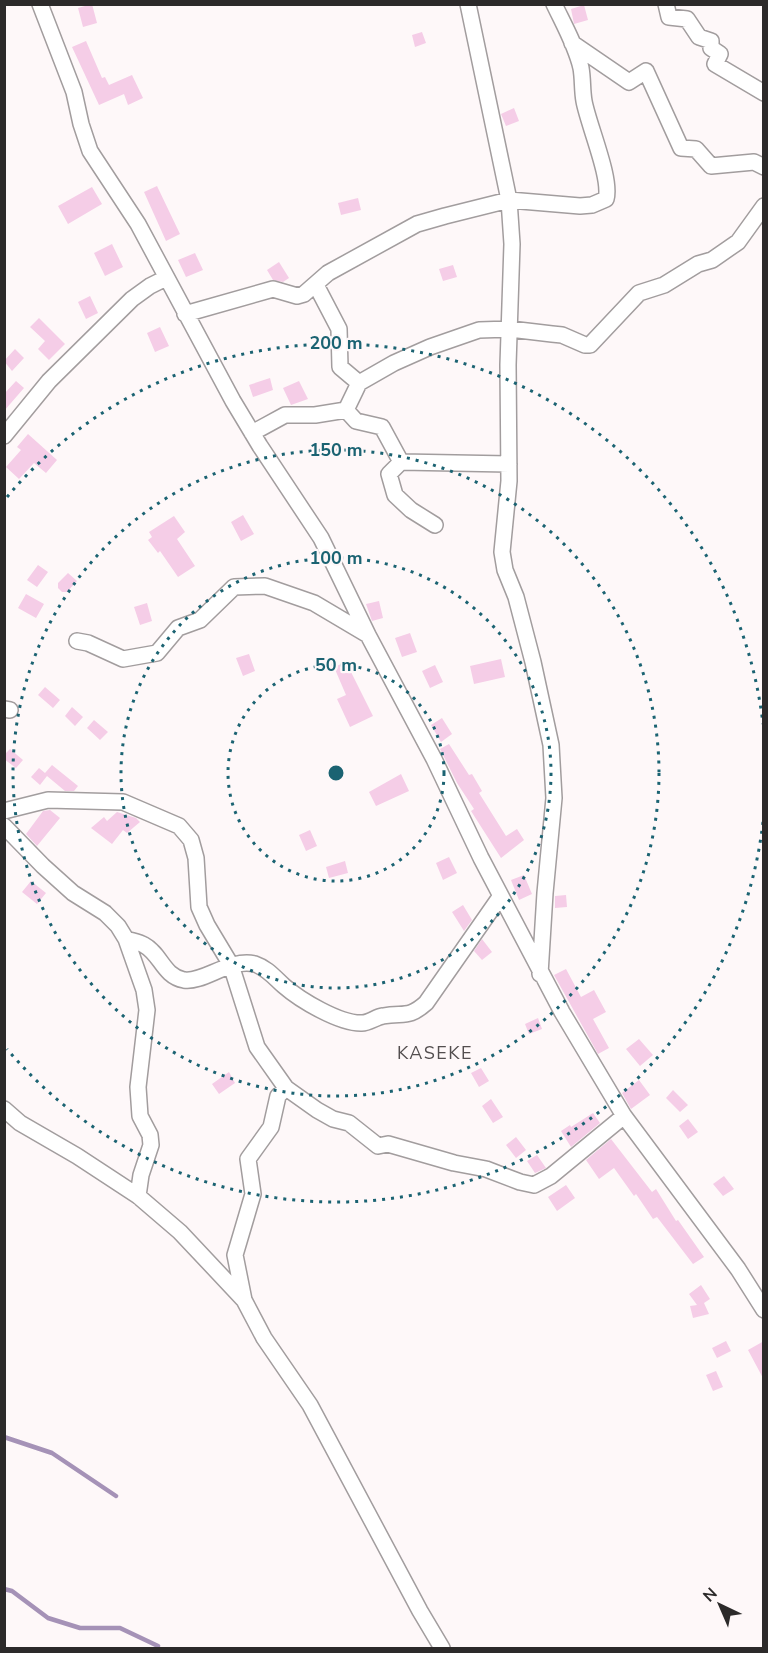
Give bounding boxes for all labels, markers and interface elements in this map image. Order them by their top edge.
text: 200 m [309,331,363,355]
text: 150 m [309,438,363,462]
text: 100 m [309,546,363,570]
text: 50 m [315,653,357,677]
centre of rings [326,763,346,783]
district label: KASEKE [397,1041,473,1065]
north arrow [690,1575,750,1635]
text: N [698,1583,722,1607]

